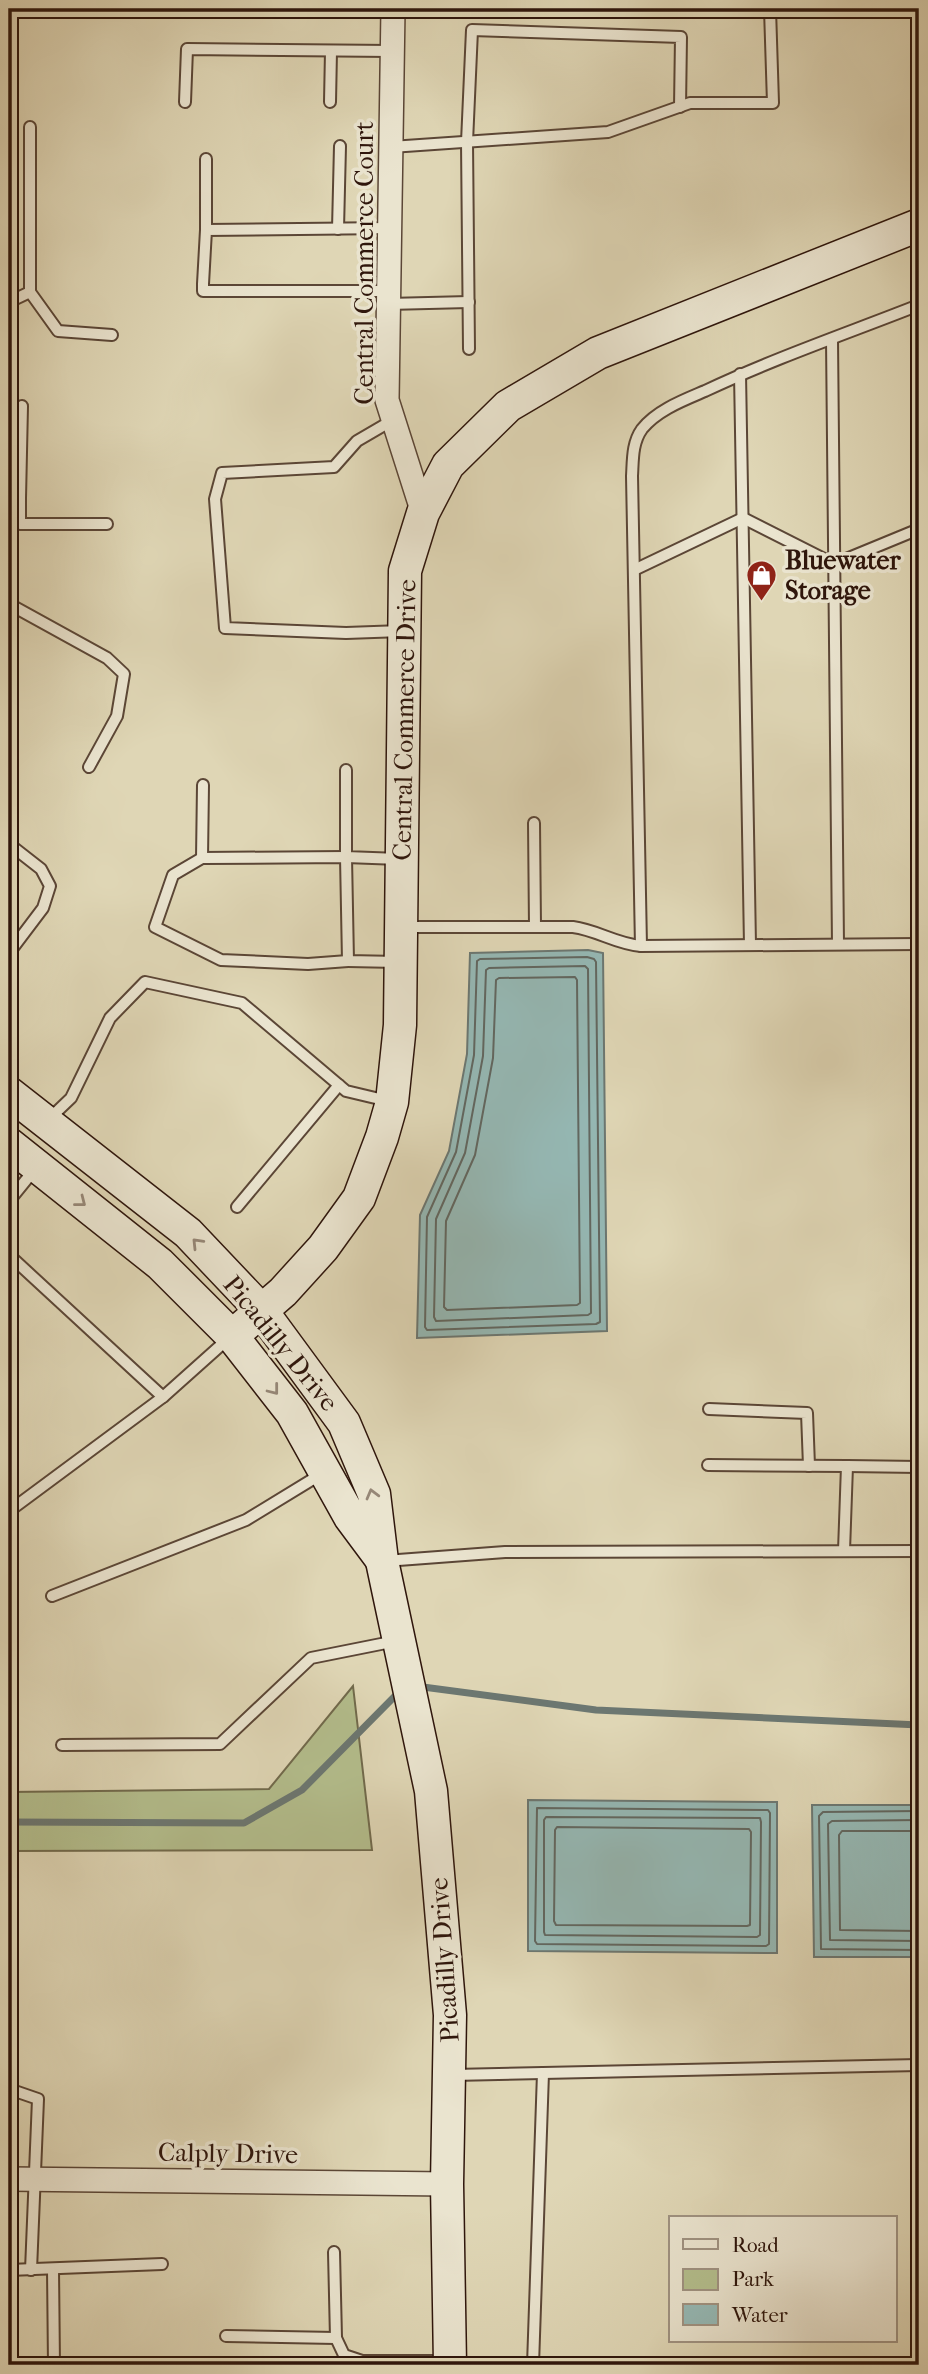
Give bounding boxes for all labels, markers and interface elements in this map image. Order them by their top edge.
street label: Central Commerce Court [349,121,380,405]
place label: Bluewater Storage [785,545,901,606]
shop icon: Bluewater Storage [745,558,779,602]
street label: Central Commerce Drive [387,579,422,861]
one-way arrow [74,1194,86,1207]
one-way arrow [193,1238,206,1251]
street label: Picadilly Drive [217,1269,345,1417]
one-way arrow [265,1382,278,1394]
one-way arrow [366,1488,380,1500]
street label: Picadilly Drive [423,1876,466,2044]
street label: Calply Drive [158,2137,298,2170]
legend [669,2216,897,2342]
text: Road [732,2233,779,2257]
text: Park [732,2267,774,2291]
text: Water [731,2303,788,2327]

